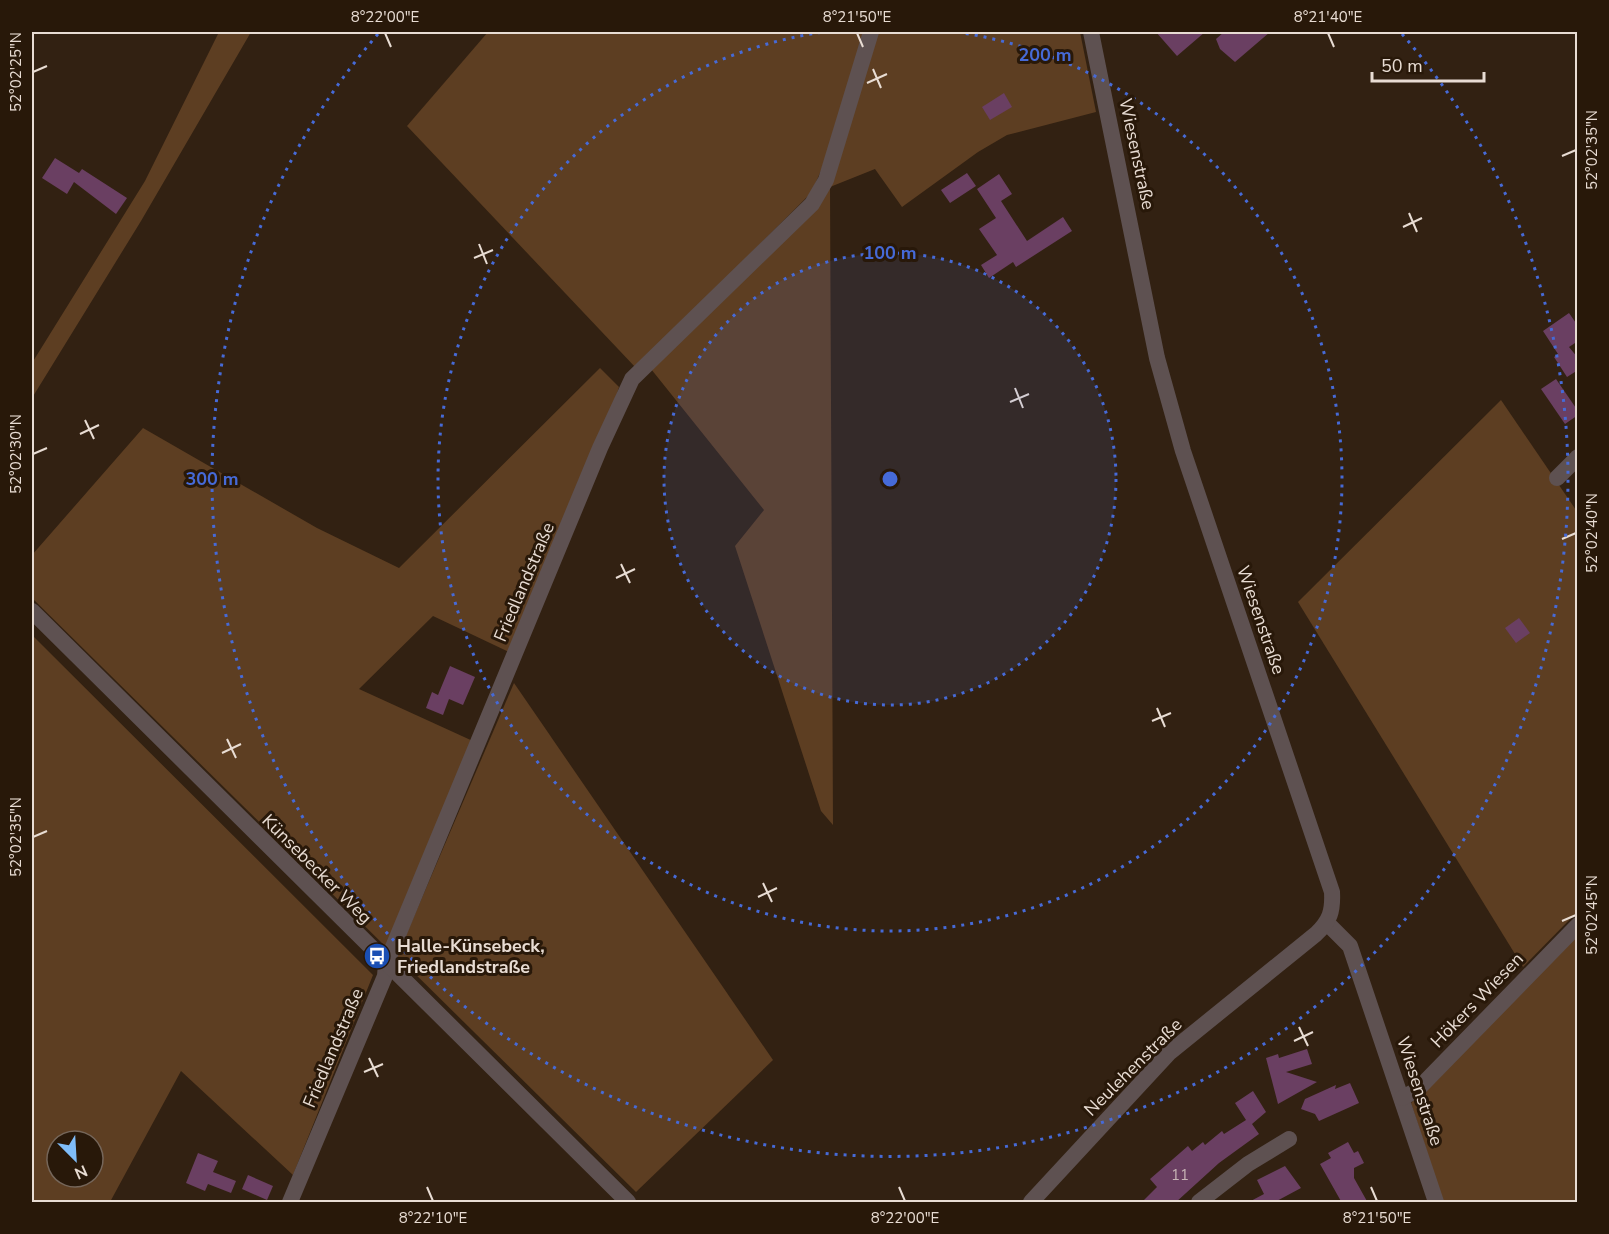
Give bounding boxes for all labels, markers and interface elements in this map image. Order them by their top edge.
text: 8°22'00"E [351,7,419,27]
text: 8°21'50"E [823,7,891,27]
text: 8°21'40"E [1294,7,1362,27]
text: 52°02'25"N [6,32,26,112]
text: 200 m [1018,43,1072,67]
scale bar [1372,45,1484,83]
text: 50 m [1381,54,1423,78]
street label: Wiesenstraße [1113,96,1161,212]
text: 52°02'35"N [1582,110,1602,190]
text: 100 m [863,241,917,265]
text: 52°02'30"N [6,414,26,494]
text: 300 m [185,467,239,491]
centre of rings [880,469,900,489]
text: 52°02'40"N [1582,493,1602,573]
street label: Friedlandstraße [488,519,560,645]
street label: Wiesenstraße [1231,562,1291,678]
text: 52°02'35"N [6,797,26,877]
street label: Künsebecker Weg [257,809,377,929]
text: 52°02'45"N [1582,875,1602,955]
place label: Halle-Künsebeck, Friedlandstraße [397,934,545,979]
bus stop icon: Halle-Künsebeck, Friedlandstraße [362,941,392,971]
street label: Hökers Wiesen [1425,947,1529,1053]
street label: Friedlandstraße [297,985,369,1111]
street label: Neulehenstraße [1079,1013,1187,1121]
street label: Wiesenstraße [1391,1033,1449,1149]
north arrow [45,1129,105,1189]
text: N [71,1159,91,1184]
house number: 11 [1171,1165,1189,1185]
text: 8°22'10"E [399,1208,467,1228]
text: 8°22'00"E [871,1208,939,1228]
text: 8°21'50"E [1343,1208,1411,1228]

